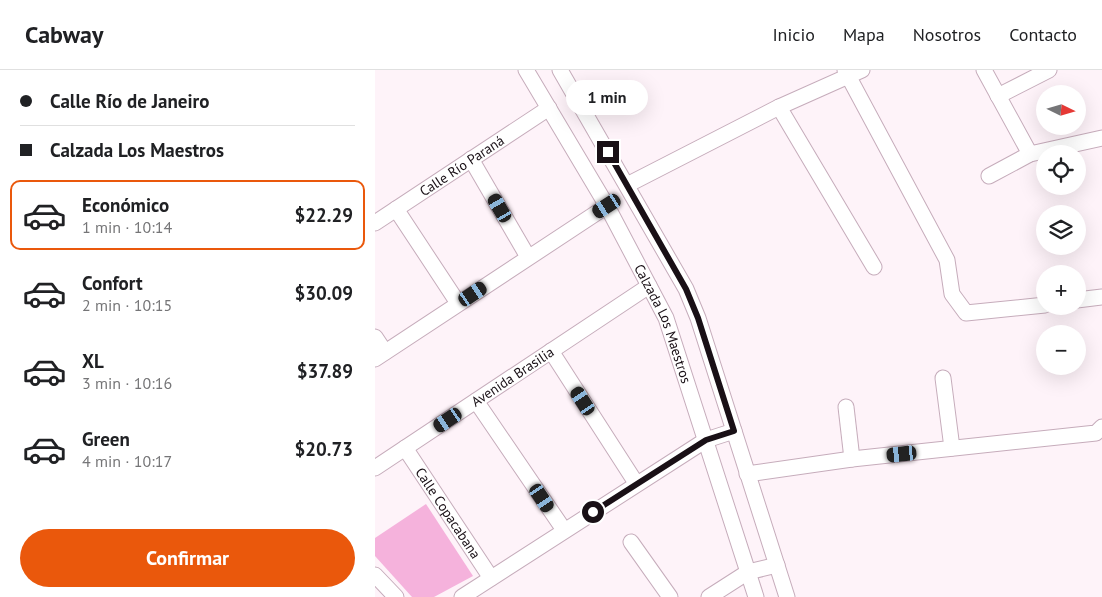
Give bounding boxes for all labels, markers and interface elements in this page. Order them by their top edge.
text: Cabway [25,19,103,50]
text: Inicio [772,23,815,46]
text: Mapa [843,23,885,46]
text: Nosotros [913,23,981,46]
text: Contacto [1009,23,1077,46]
callout: 1 min [567,79,649,114]
north arrow [1036,85,1086,135]
map controls [1036,85,1086,375]
text: 1 min [587,87,627,107]
text: Calle Río de Janeiro [50,89,210,113]
street label: Calle Río Paraná [416,131,507,200]
text: Calzada Los Maestros [50,138,224,162]
route end [597,141,619,163]
button: locate [1036,145,1086,195]
car [486,191,513,225]
car [590,192,623,220]
icon: car [22,193,67,238]
text: Económico [82,193,169,217]
text: $22.29 [294,203,353,227]
button: layers [1036,205,1086,255]
text: 1 min · 10:14 [82,217,172,237]
street label: Calzada Los Maestros [630,261,695,386]
button: + [1036,265,1086,315]
icon: car [22,271,67,316]
text: Confort [82,271,143,295]
car [456,279,489,309]
text: $30.09 [294,281,353,305]
text: 2 min · 10:15 [82,295,172,315]
button: − [1036,325,1086,375]
street label: Avenida Brasilia [468,343,557,411]
icon: car [22,349,67,394]
text: XL [82,349,104,373]
text: $37.89 [297,359,353,383]
text: 3 min · 10:16 [82,373,172,393]
car [568,384,597,418]
car [431,405,464,435]
icon: car [22,427,67,472]
text: Green [82,427,130,451]
text: $20.73 [294,437,353,461]
car [886,445,917,463]
text: 4 min · 10:17 [82,451,172,471]
street label: Calle Copacabana [411,464,485,562]
car [527,481,556,515]
route start [582,501,604,523]
button: Confirmar [20,529,355,587]

